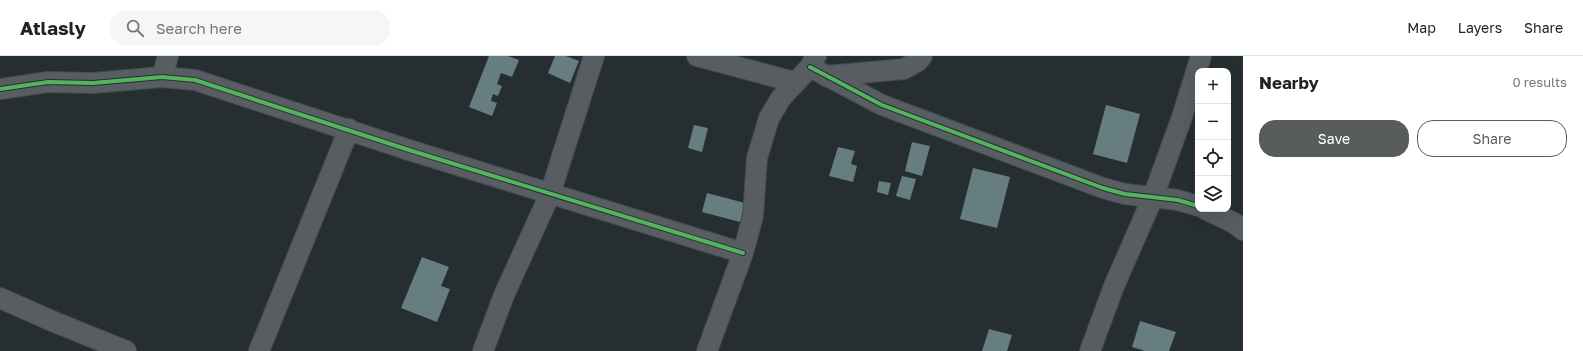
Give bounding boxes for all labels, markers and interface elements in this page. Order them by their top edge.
search box [110,10,390,46]
text: Atlasly [20,16,86,39]
icon: search [124,17,146,39]
text: Search here [156,19,242,37]
text: Map [1407,19,1436,36]
text: Layers [1458,19,1502,36]
text: Share [1524,19,1563,36]
map controls [1195,68,1231,212]
button: + [1195,68,1231,104]
text: Nearby [1259,72,1319,93]
text: 0 results [1512,74,1567,90]
button: − [1195,104,1231,140]
button: Save [1259,120,1409,157]
button: Share [1417,120,1567,157]
button: locate [1195,140,1231,176]
button: layers [1195,176,1231,212]

